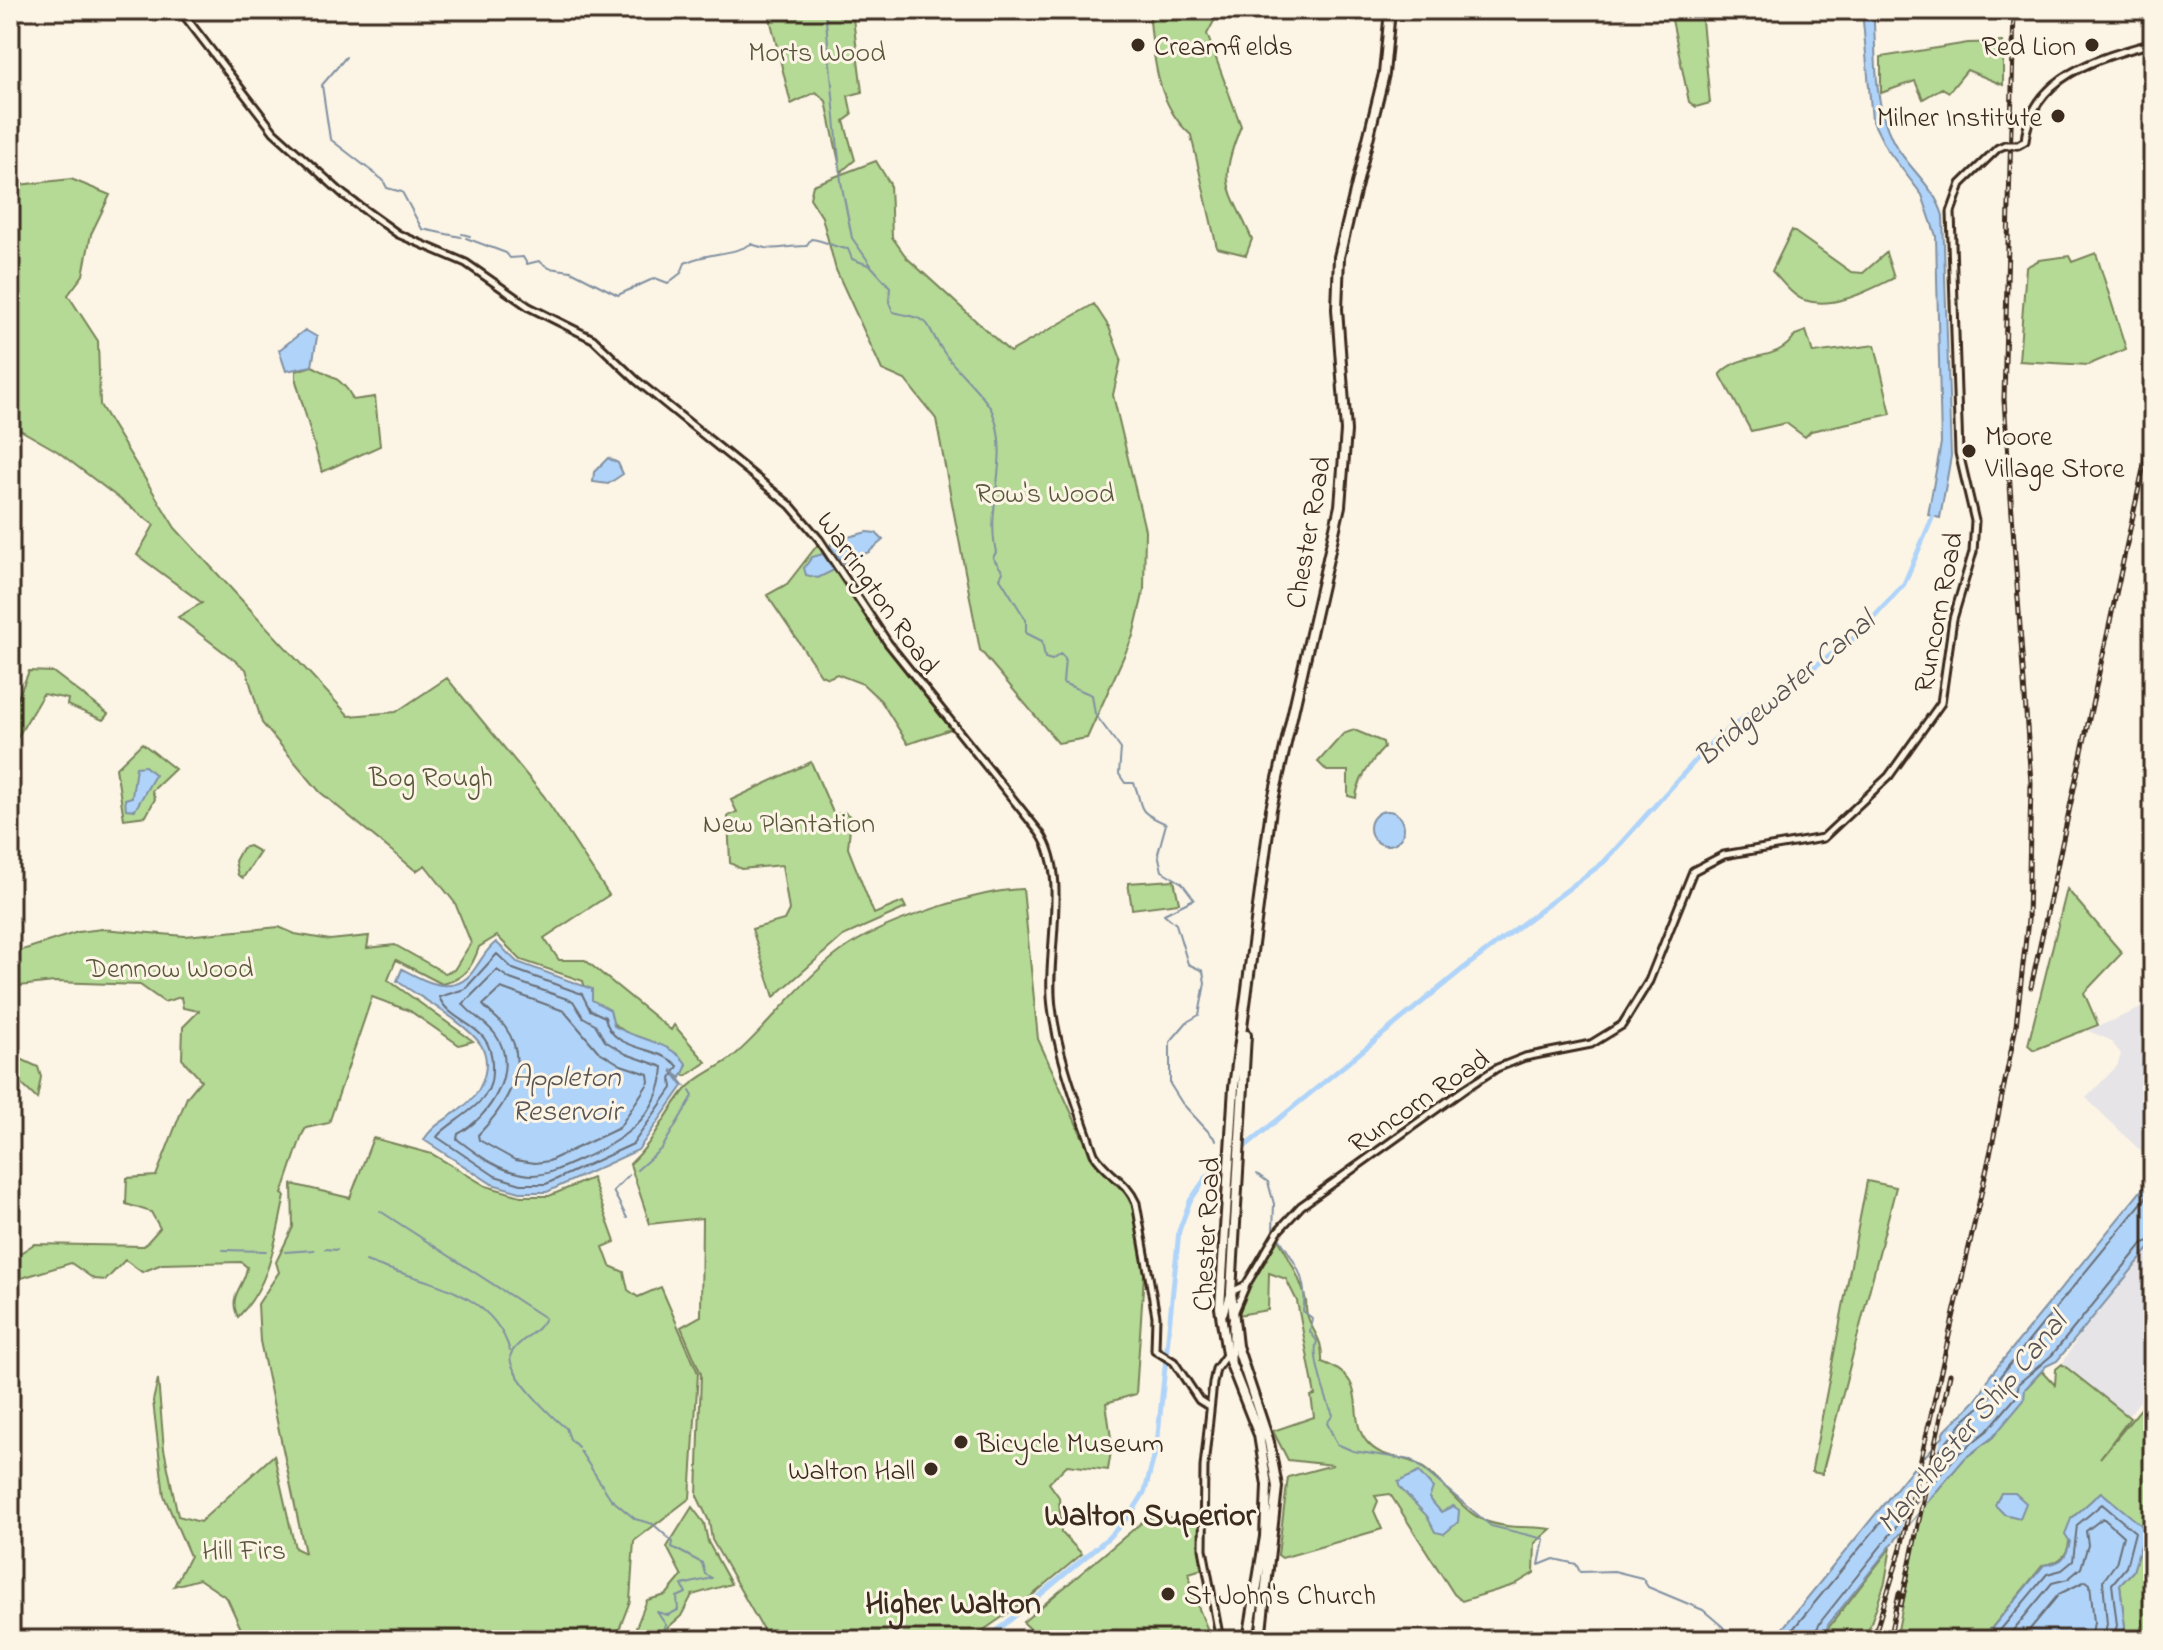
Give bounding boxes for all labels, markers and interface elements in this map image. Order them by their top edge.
place label: Creamfields [1154,28,1293,69]
place label: Red Lion [1981,28,2076,69]
park label: Morts Wood [748,34,886,75]
marker: Creamfields [1129,36,1147,54]
marker: Red Lion [2083,36,2101,54]
place label: Milner Institute [1877,99,2042,140]
marker: Milner Institute [2049,107,2067,125]
place label: Moore Village Store [1984,418,2125,491]
marker: Moore Village Store [1960,442,1978,460]
street label: Chester Road [1277,453,1344,612]
park label: Row's Wood [975,475,1115,516]
street label: Warrington Road [804,504,948,684]
street label: Runcorn Road [1905,529,1976,696]
water label: Bridgewater Canal [1686,599,1889,779]
park label: Bog Rough [368,759,493,800]
park label: New Plantation [703,805,875,846]
park label: Dennow Wood [85,950,254,991]
street label: Runcorn Road [1341,1040,1499,1165]
water label: Appleton Reservoir [511,1057,625,1135]
street label: Chester Road [1184,1156,1233,1312]
water label: Manchester Ship Canal [1867,1301,2082,1544]
place label: Bicycle Museum [976,1425,1164,1466]
marker: Bicycle Museum [952,1433,970,1451]
place label: Walton Hall [788,1452,915,1493]
marker: Walton Hall [922,1460,940,1478]
district label: Walton Superior [1044,1494,1257,1541]
park label: Hill Firs [202,1532,286,1573]
place label: St John's Church [1184,1577,1376,1618]
district label: Higher Walton [865,1582,1041,1630]
marker: St John's Church [1159,1585,1177,1603]

